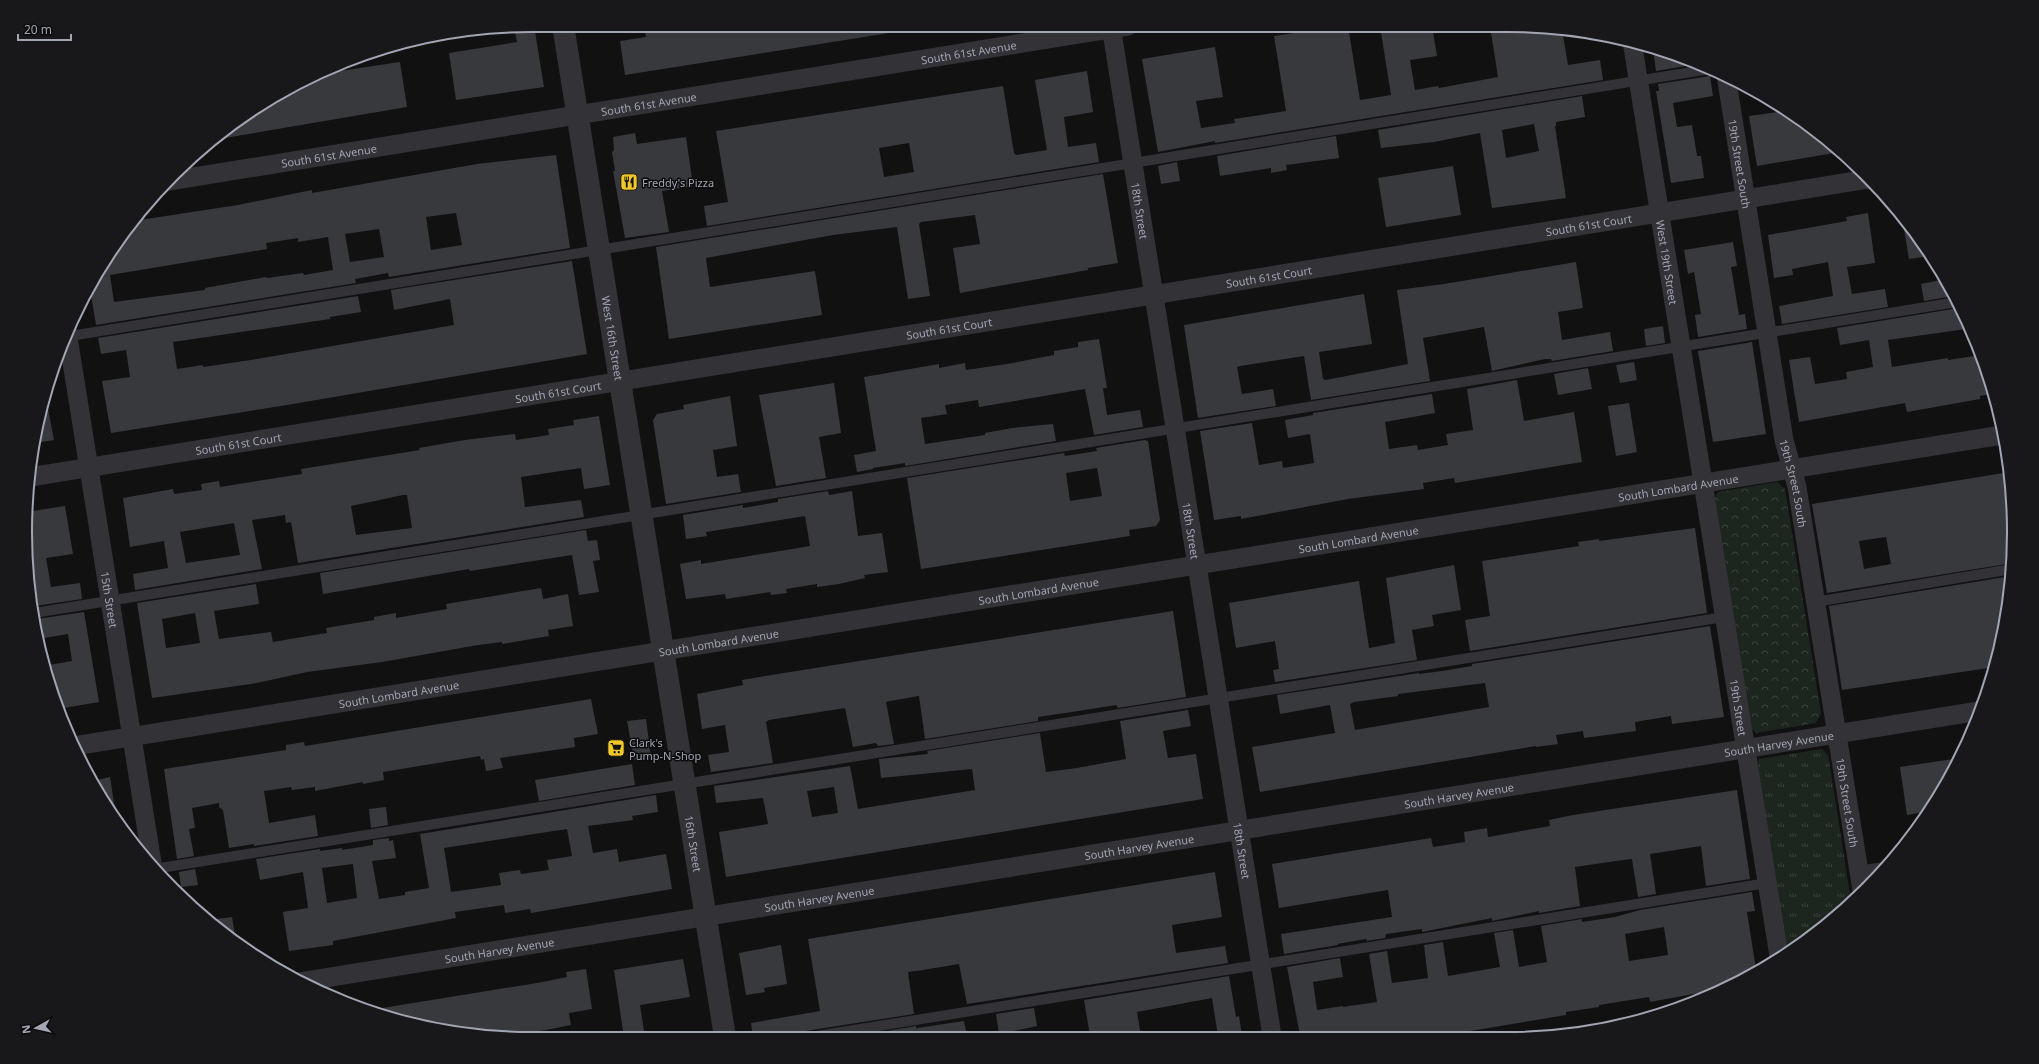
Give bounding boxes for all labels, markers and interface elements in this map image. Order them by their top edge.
scale bar [18,16,71,42]
text: 20 m [24,21,52,38]
street label: South 61st Avenue [920,37,1018,67]
street label: South 61st Avenue [600,88,698,119]
street label: 19th Street South [1726,118,1755,210]
street label: South 61st Avenue [280,140,378,170]
restaurant icon: Freddy's Pizza [619,172,639,192]
place label: Freddy's Pizza [642,175,714,190]
street label: 18th Street [1129,181,1152,240]
street label: South 61st Court [1545,210,1633,239]
street label: West 19th Street [1653,219,1682,306]
street label: South 61st Court [1225,262,1313,291]
street label: West 16th Street [599,295,627,381]
street label: South 61st Court [905,314,993,342]
street label: South 61st Court [514,377,602,406]
street label: South 61st Court [194,429,282,458]
street label: 19th Street South [1777,437,1811,528]
street label: South Lombard Avenue [1617,470,1739,504]
street label: 18th Street [1180,501,1203,560]
street label: South Lombard Avenue [1297,522,1420,556]
street label: 15th Street [98,570,122,629]
street label: South Lombard Avenue [977,573,1100,607]
street label: South Lombard Avenue [657,625,780,659]
street label: South Lombard Avenue [338,677,460,711]
street label: 19th Street [1727,678,1751,737]
street label: South Harvey Avenue [1723,727,1835,760]
place label: Clark's Pump-N-Shop [629,735,701,763]
supermarket icon: Clark's Pump-N-Shop [606,738,626,758]
street label: 19th Street South [1833,757,1862,848]
street label: South Harvey Avenue [1403,779,1515,811]
street label: 16th Street [682,814,706,873]
street label: 18th Street [1231,821,1254,880]
street label: South Harvey Avenue [1083,830,1195,863]
street label: South Harvey Avenue [763,882,875,914]
street label: South Harvey Avenue [444,934,555,966]
north arrow [16,1008,56,1048]
text: N [18,1024,34,1035]

